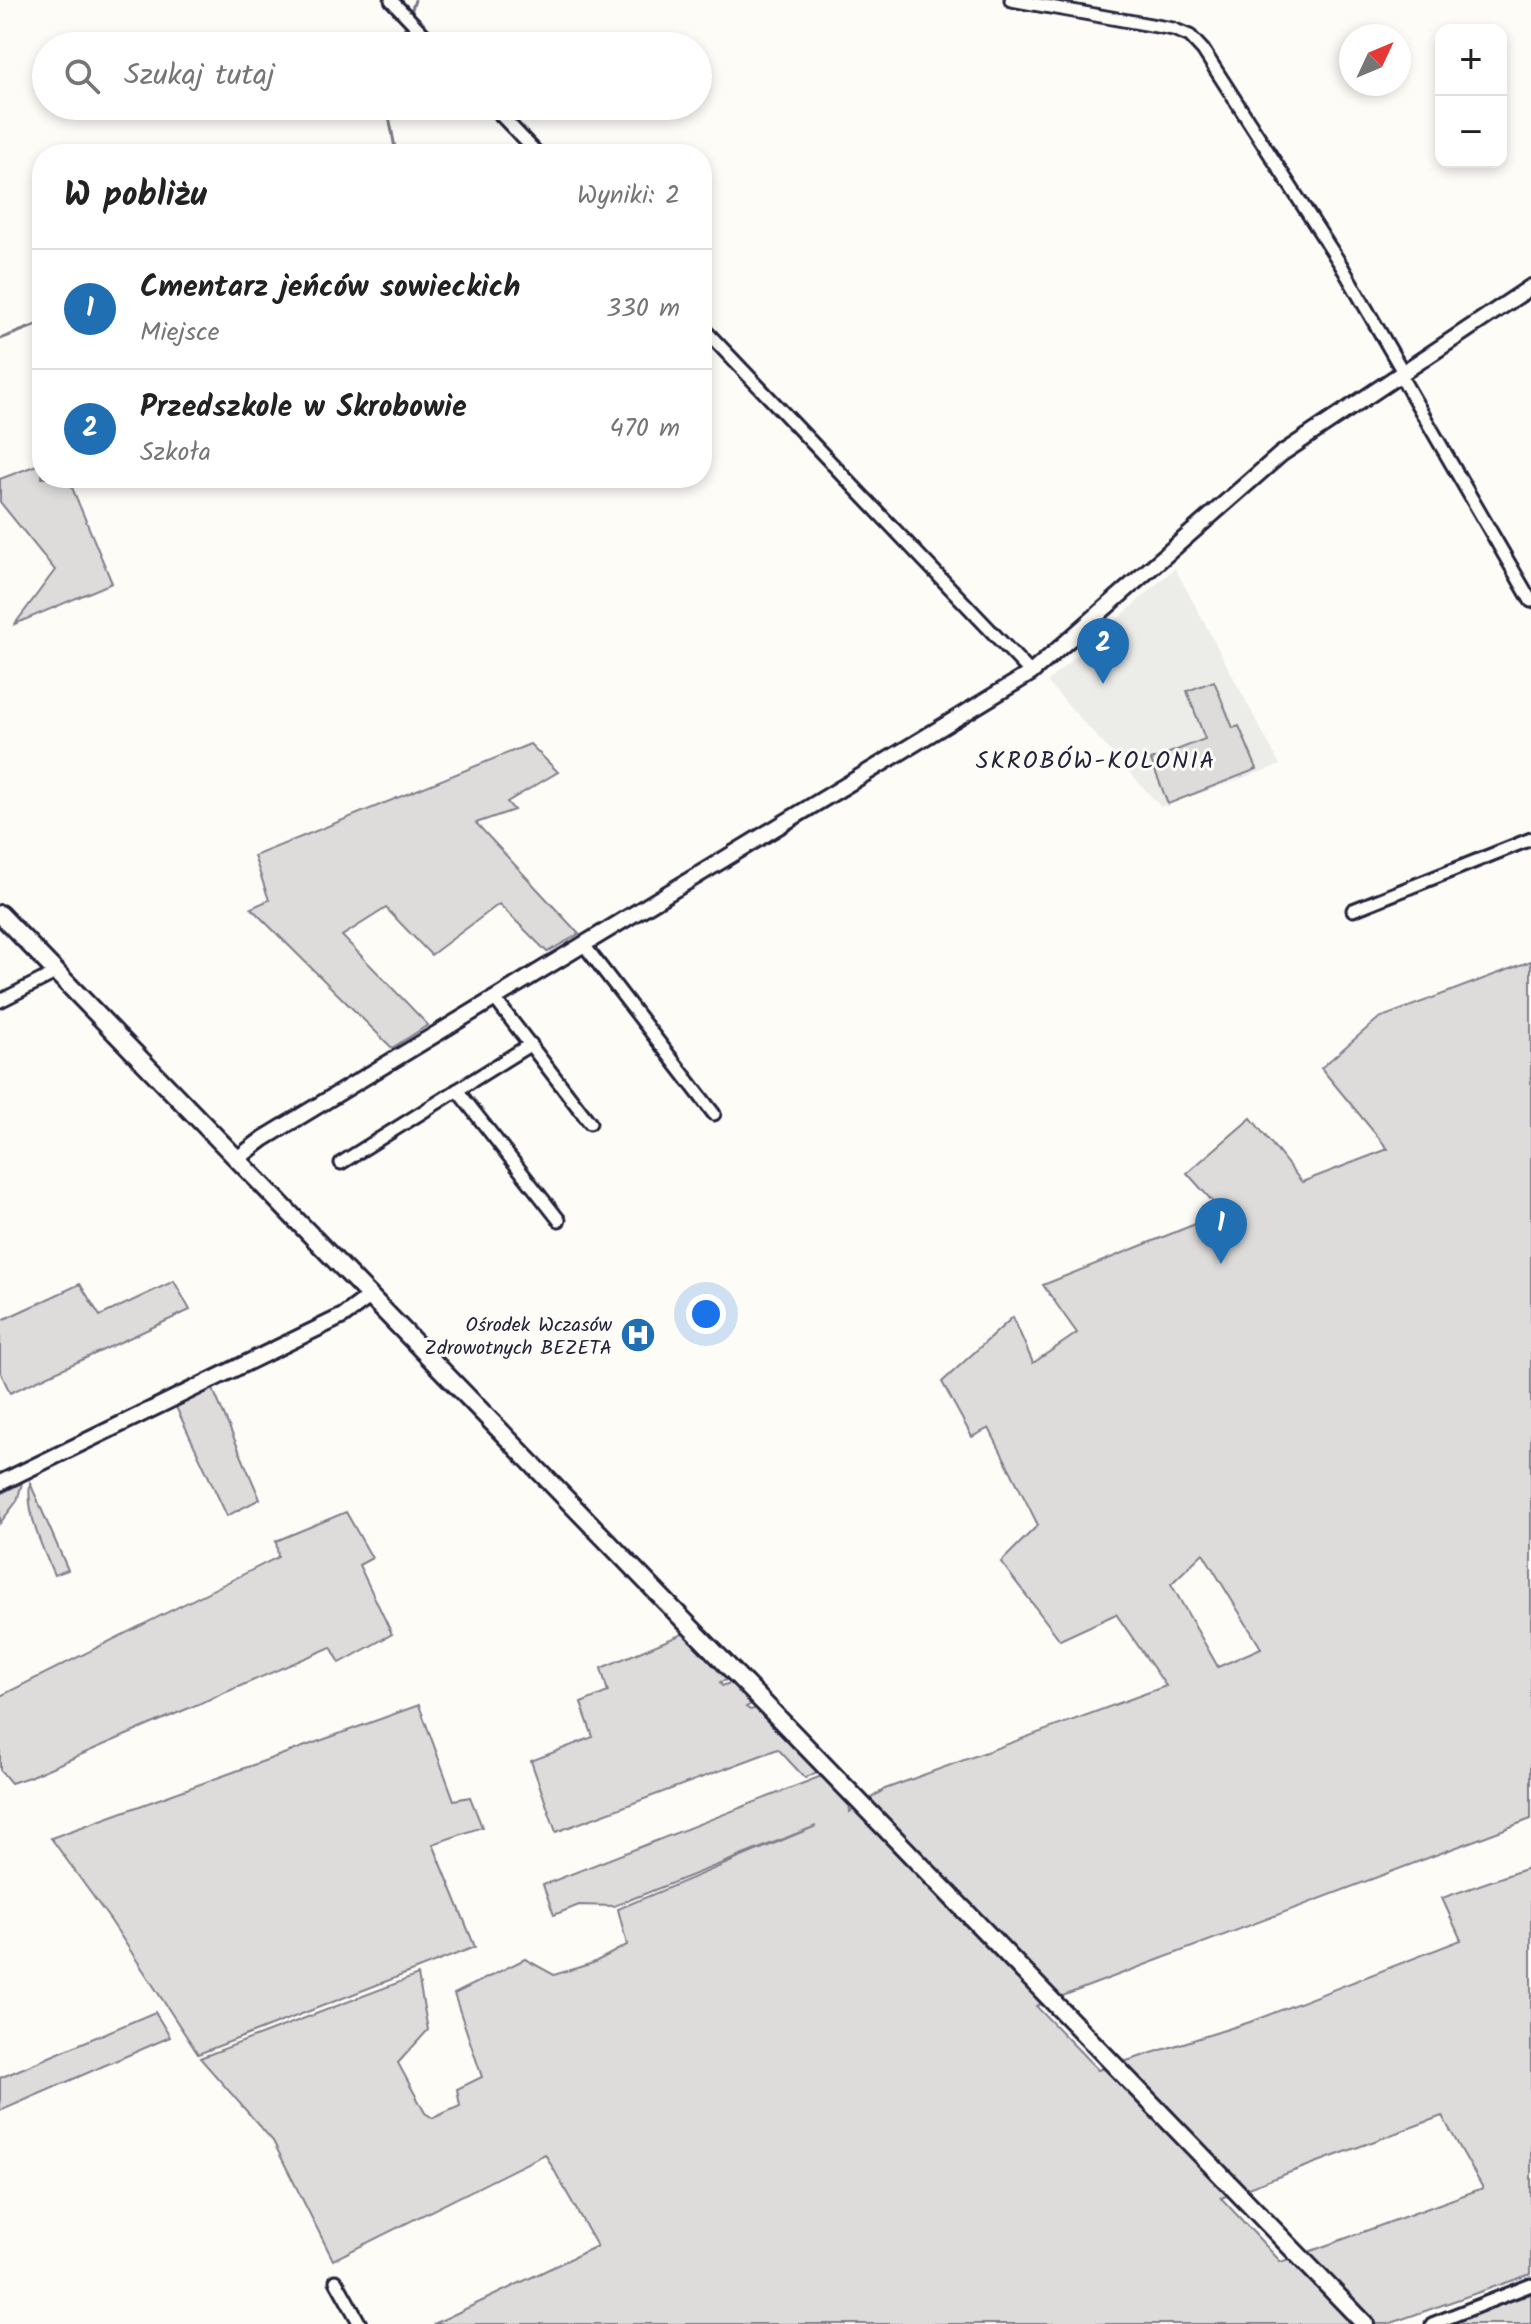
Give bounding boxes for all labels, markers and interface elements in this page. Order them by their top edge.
north arrow [1339,24,1411,96]
map controls [1435,24,1507,168]
button: + [1435,24,1507,96]
search box [32,32,712,120]
text: Szukaj tutaj [124,52,275,100]
icon: search [60,54,104,98]
button: − [1435,96,1507,168]
text: W pobliżu [64,169,207,223]
text: Wyniki: 2 [577,175,680,217]
text: Cmentarz jeńców sowieckich [140,264,520,312]
text: 1 [86,288,94,330]
text: 330 m [606,288,680,330]
text: Miejsce [140,312,219,354]
text: Przedszkole w Skrobowie [140,384,467,432]
text: 2 [82,408,98,450]
text: 470 m [610,408,680,450]
text: Szkoła [140,432,211,474]
pin: 2 [1077,618,1129,684]
district label: SKROBÓW-KOLONIA [976,742,1216,781]
pin: 1 [1195,1198,1247,1264]
your location [686,1294,726,1334]
place label: Ośrodek Wczasów Zdrowotnych BEZETA [425,1310,613,1365]
hospital icon: Ośrodek Wczasów Zdrowotnych BEZETA [619,1316,657,1354]

